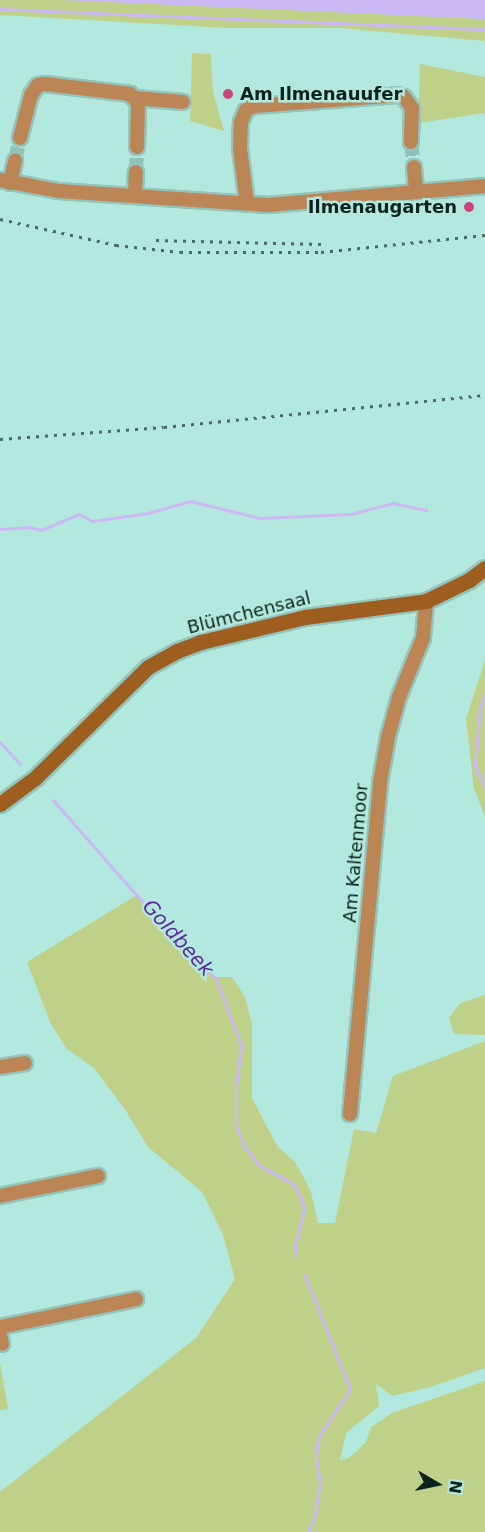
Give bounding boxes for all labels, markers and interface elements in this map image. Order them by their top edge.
place label: Am Ilmenauufer [240,83,402,105]
marker: Am Ilmenauufer [221,87,235,101]
place label: Ilmenaugarten [308,196,457,218]
marker: Ilmenaugarten [462,200,476,214]
street label: Blümchensaal [185,587,313,639]
street label: Am Kaltenmoor [339,783,373,923]
water label: Goldbeek [137,895,219,981]
north arrow [407,1454,467,1514]
text: N [445,1479,466,1495]

